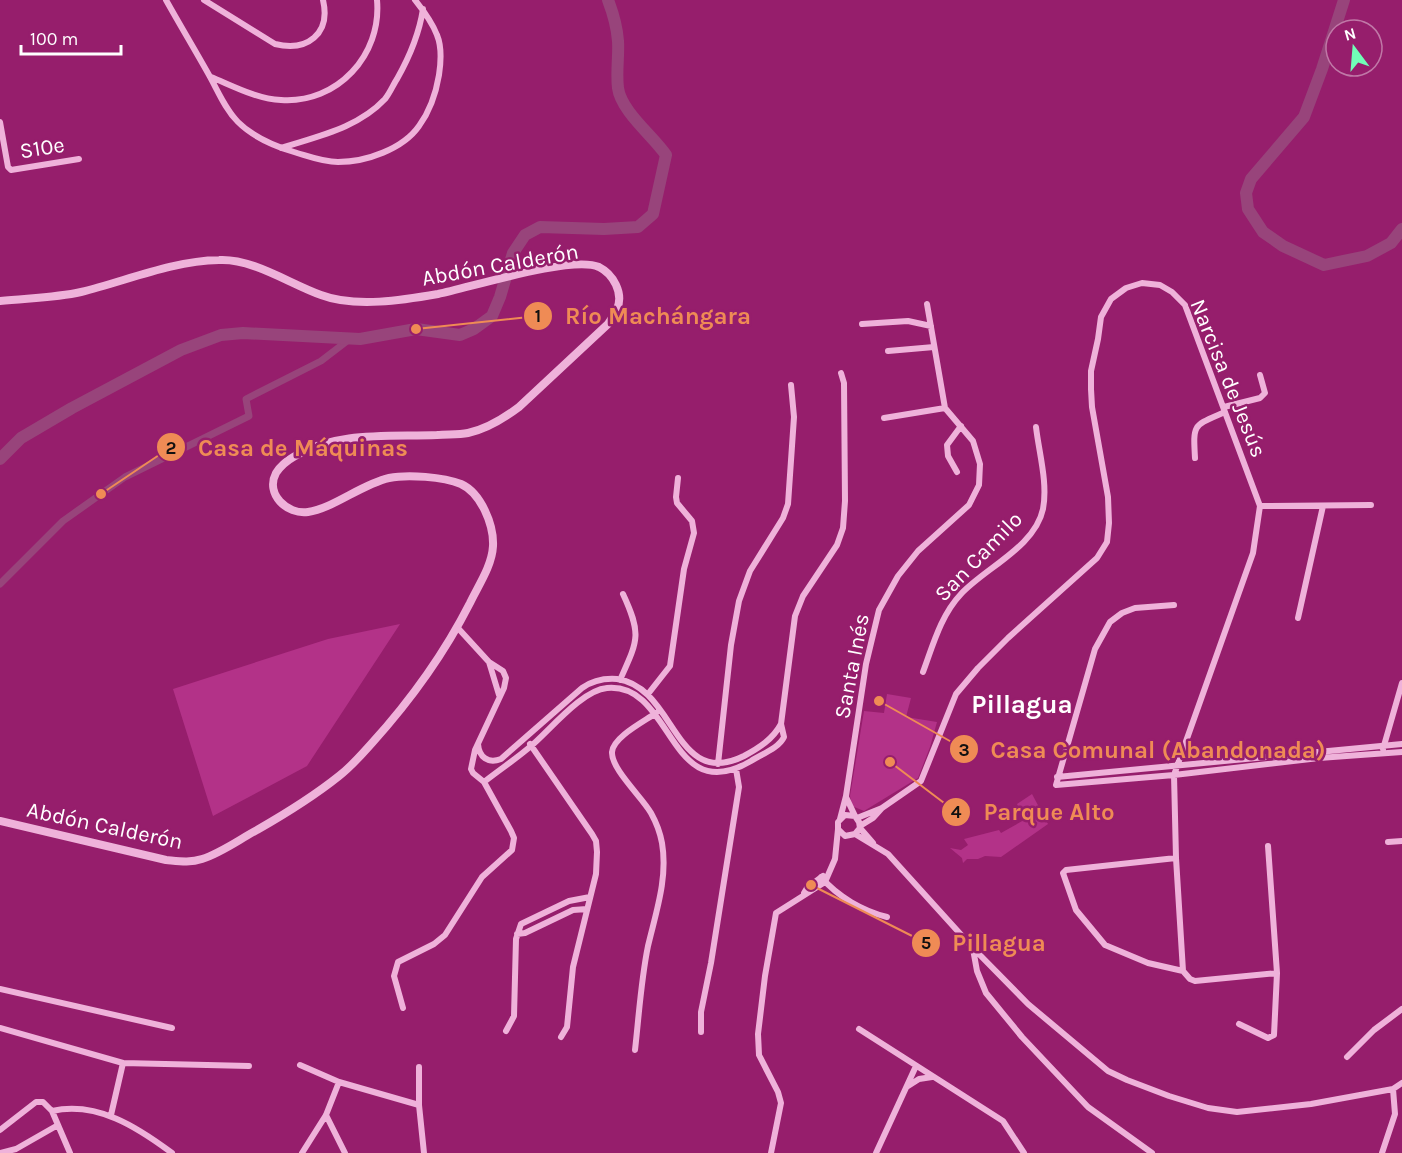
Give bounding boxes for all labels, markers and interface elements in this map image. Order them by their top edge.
scale bar [21,18,122,56]
north arrow [1324,18,1384,78]
text: N [1342,23,1358,45]
text: 100 m [30,28,78,50]
street label: S10e [18,132,66,164]
street label: Abdón Calderón [420,238,581,292]
callout: Río Machángara [523,295,764,337]
street label: Narcisa de Jesús [1185,296,1272,461]
text: Río Machángara [565,302,751,330]
text: 1 [535,305,541,327]
callout: Casa de Máquinas [156,426,420,468]
text: Casa de Máquinas [198,434,408,462]
text: 2 [166,437,176,459]
street label: San Camilo [929,506,1028,607]
street label: Santa Inés [829,611,875,721]
district label: Pillagua [971,689,1073,720]
callout: Casa Comunal (Abandonada) [949,728,1338,770]
text: Casa Comunal (Abandonada) [990,736,1326,764]
text: 3 [958,739,970,761]
callout: Parque Alto [941,791,1126,833]
street label: Abdón Calderón [25,797,185,855]
text: Parque Alto [983,798,1115,826]
text: 4 [951,801,962,823]
callout: Pillagua [911,922,1058,964]
text: Pillagua [952,929,1046,957]
text: 5 [921,932,931,954]

